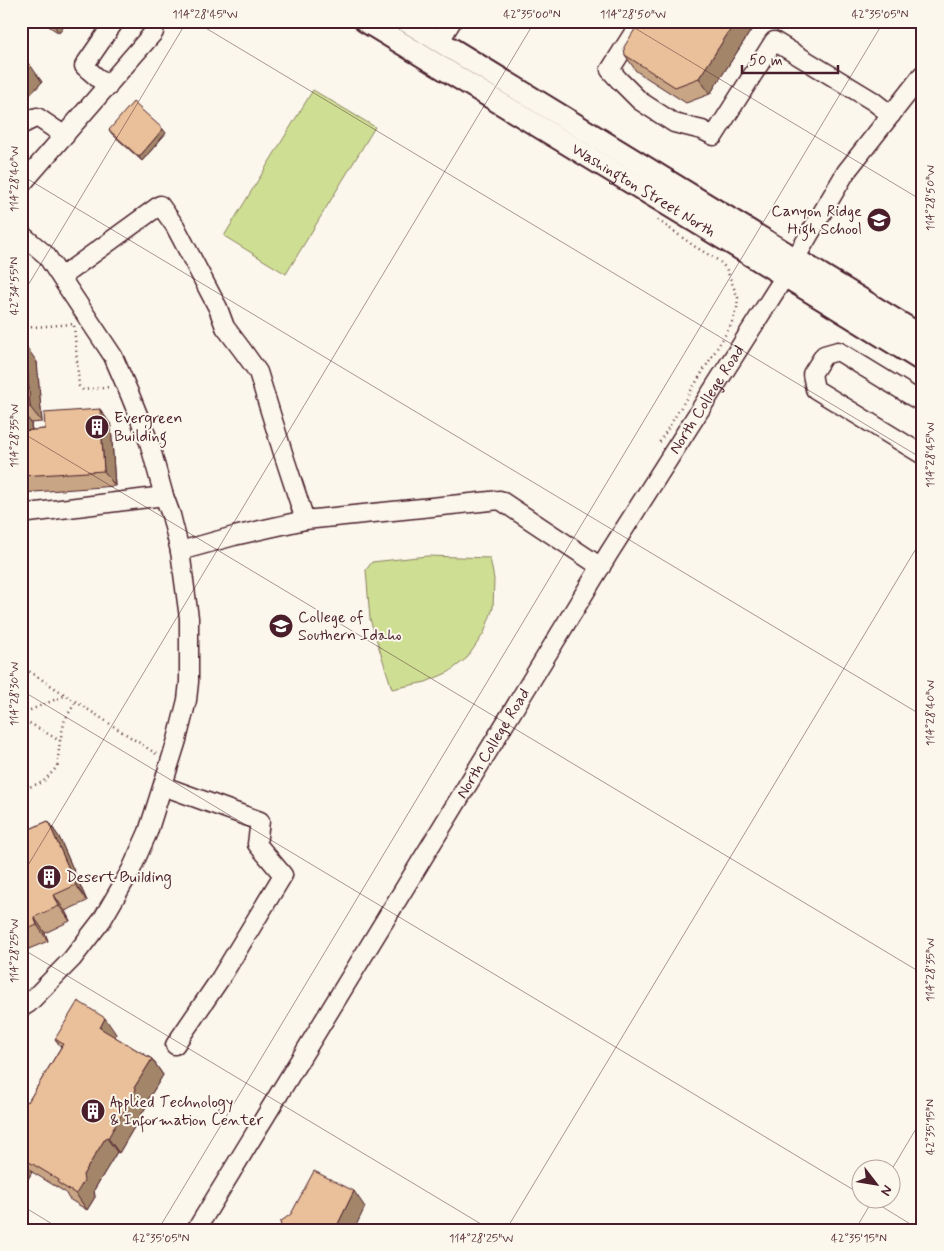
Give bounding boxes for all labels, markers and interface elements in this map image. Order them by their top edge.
text: 114°28'45"W [172,7,238,23]
text: 42°35'00"N [503,7,561,23]
text: 114°28'50"W [600,7,666,23]
text: 42°35'05"N [851,7,909,23]
scale bar [742,42,838,74]
text: 50 m [749,51,783,71]
street label: Washington Street North [568,138,720,242]
text: 114°28'40"W [7,146,23,212]
text: 114°28'50"W [923,165,939,231]
place label: Canyon Ridge High School [771,201,862,241]
school or university icon: Canyon Ridge High School [866,207,892,233]
text: 42°34'55"N [7,257,23,315]
street label: North College Road [664,341,749,458]
text: 114°28'35"W [7,404,23,468]
place label: Evergreen Building [114,408,183,448]
building icon: Evergreen Building [84,414,110,440]
text: 114°28'45"W [923,422,939,488]
place label: College of Southern Idaho [298,607,401,646]
school or university icon: College of Southern Idaho [268,613,294,639]
text: 114°28'30"W [7,662,23,726]
text: 114°28'40"W [923,680,939,746]
street label: North College Road [451,684,534,802]
building icon: Desert Building [36,864,62,890]
place label: Desert Building [66,867,172,889]
text: 114°28'25"W [7,919,23,983]
text: 114°28'35"W [923,938,939,1002]
place label: Applied Technology & Information Center [110,1092,264,1133]
building icon: Applied Technology & Information Center [80,1098,106,1124]
text: 42°35'15"N [923,1099,939,1155]
north arrow [852,1158,902,1208]
text: N [876,1182,896,1199]
text: 42°35'05"N [132,1231,190,1247]
text: 114°28'25"W [449,1231,513,1247]
text: 42°35'15"N [831,1231,887,1247]

